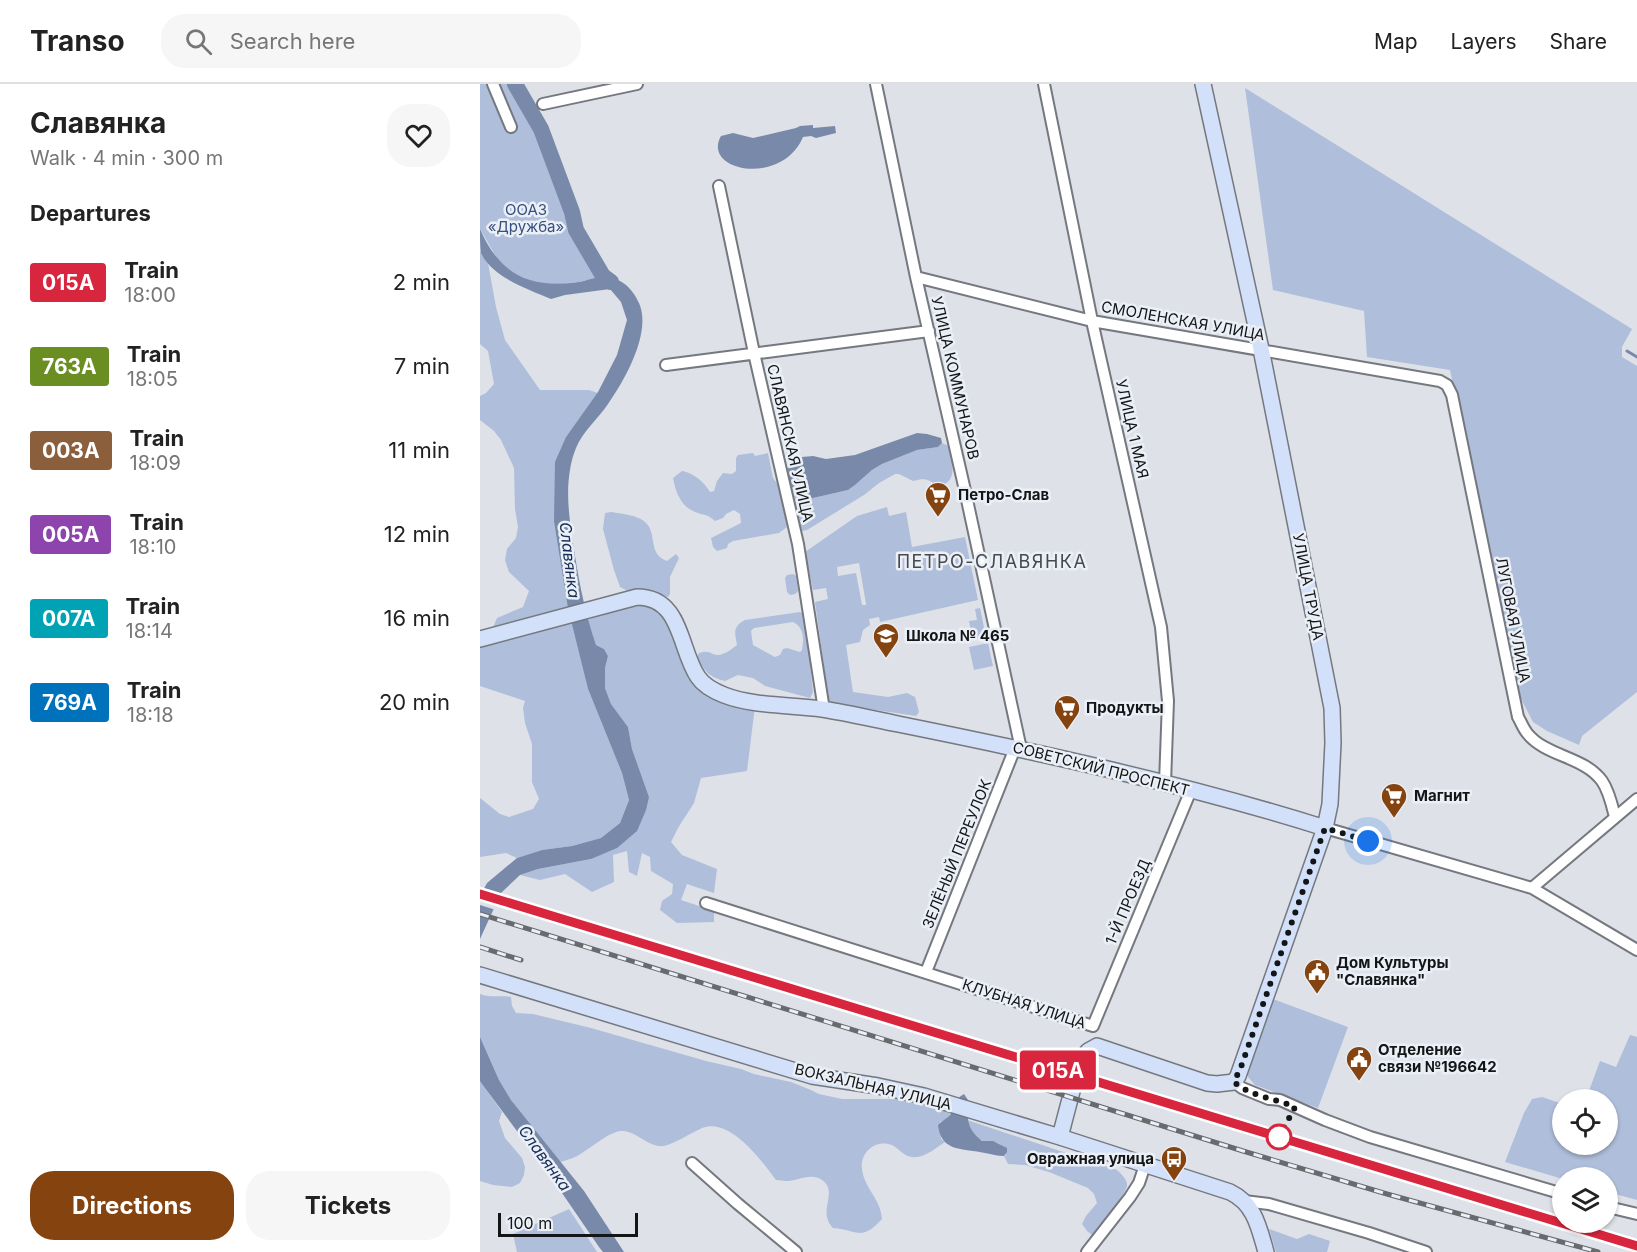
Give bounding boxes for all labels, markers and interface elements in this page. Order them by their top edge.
search box [161,14,581,68]
text: Transo [30,24,125,58]
icon: search [182,25,215,58]
text: Search here [230,28,355,54]
text: Map [1374,29,1418,54]
text: Layers [1451,29,1517,54]
text: Share [1550,29,1607,54]
button: heart [387,104,450,167]
text: Славянка [30,106,166,140]
text: Walk · 4 min · 300 m [30,146,223,170]
text: Departures [30,200,151,226]
park label: ООАЗ «Дружба» [488,200,564,236]
text: Train [124,257,179,283]
text: 2 min [393,269,450,295]
text: 015А [42,270,94,295]
text: 18:00 [124,283,176,307]
street label: УЛИЦА КОММУНАРОВ [927,294,984,462]
street label: СМОЛЕНСКАЯ УЛИЦА [1100,297,1266,344]
text: Train [127,341,181,367]
text: 7 min [394,353,450,379]
text: 763А [42,354,97,379]
street label: СЛАВЯНСКАЯ УЛИЦА [763,362,818,524]
text: 18:05 [127,367,178,391]
street label: УЛИЦА 1 МАЯ [1112,377,1153,480]
text: Train [130,425,184,451]
text: 11 min [388,437,450,463]
text: 003А [42,438,100,463]
text: 18:09 [130,451,181,475]
supermarket icon: Петро-Слав [923,480,953,518]
place label: Петро-Слав [958,485,1049,504]
text: Train [129,509,184,535]
text: 12 min [384,521,450,547]
water label: Славянка [555,521,585,599]
text: 005А [42,522,99,547]
street label: УЛИЦА ТРУДА [1289,532,1328,642]
text: 18:10 [129,535,176,559]
district label: ПЕТРО-СЛАВЯНКА [897,551,1087,572]
street label: ЛУГОВАЯ УЛИЦА [1492,556,1535,684]
text: Train [126,593,180,619]
text: 16 min [384,605,450,631]
text: 007А [42,606,96,631]
text: 18:14 [126,619,173,643]
school or university icon: Школа № 465 [871,621,901,659]
place label: Школа № 465 [906,626,1009,645]
text: Train [127,677,181,703]
text: 20 min [379,689,450,715]
text: 769А [42,690,97,715]
supermarket icon: Продукты [1052,693,1082,731]
place label: Продукты [1086,698,1164,717]
text: 18:18 [127,703,174,727]
street label: СОВЕТСКИЙ ПРОСПЕКТ [1011,737,1191,800]
street label: ЗЕЛЁНЫЙ ПЕРЕУЛОК [918,776,995,931]
supermarket icon: Магнит [1379,781,1409,819]
place label: Магнит [1414,786,1470,805]
your location [1353,826,1383,856]
street label: 1-Й ПРОЕЗД [1101,856,1154,948]
place label: Дом Культуры "Славянка" [1336,953,1449,989]
public building icon: Дом Культуры "Славянка" [1302,957,1332,995]
street label: КЛУБНАЯ УЛИЦА [960,975,1088,1032]
place label: Отделение связи №196642 [1378,1040,1497,1076]
public building icon: Отделение связи №196642 [1344,1044,1374,1082]
line badge: 015А [1016,1050,1100,1090]
text: 015А [1032,1058,1084,1083]
street label: ВОКЗАЛЬНАЯ УЛИЦА [793,1059,953,1114]
map controls [1552,1089,1618,1233]
button: locate [1552,1089,1618,1155]
water label: Славянка [514,1121,576,1195]
unlabelled marker [1266,1124,1292,1150]
bus stop icon: Овражная улица [1159,1144,1189,1182]
place label: Овражная улица [1027,1149,1154,1168]
button: layers [1552,1167,1618,1233]
button: Directions [30,1171,234,1240]
button: Tickets [246,1171,450,1240]
scale bar [498,1210,638,1238]
text: 100 m [507,1213,552,1233]

